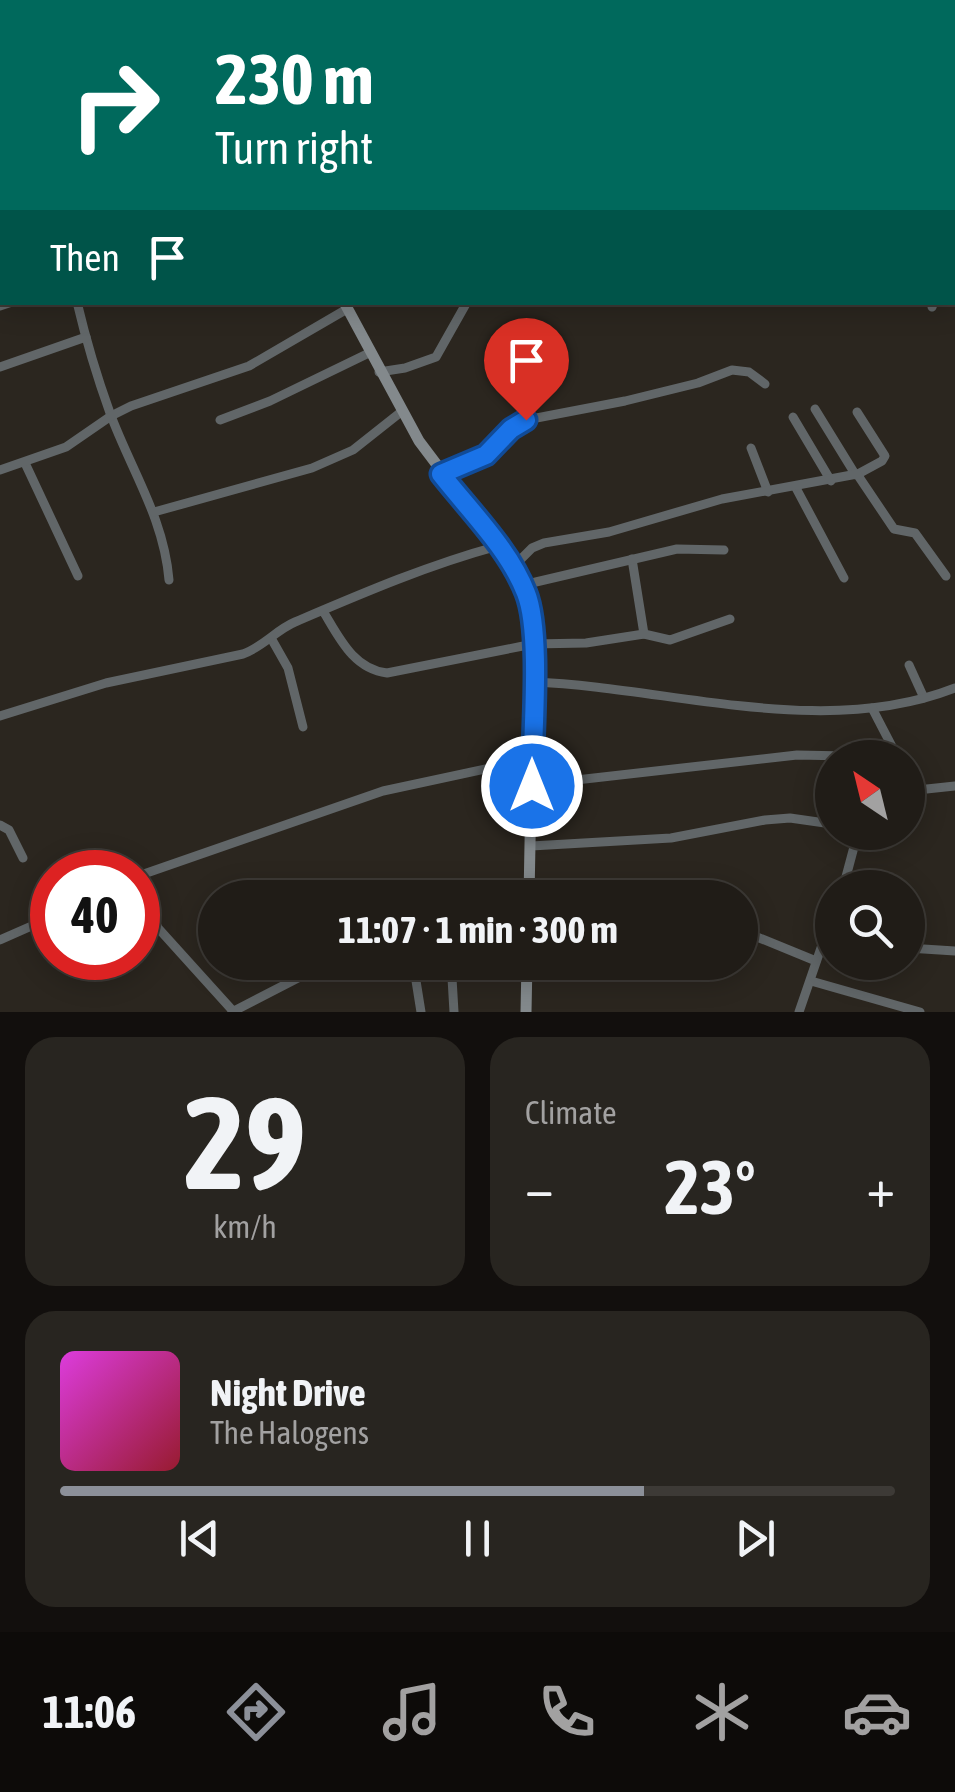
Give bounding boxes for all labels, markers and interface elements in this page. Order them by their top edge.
text: 230 m [215,39,374,119]
icon: right [50,40,180,170]
text: Turn right [215,122,373,174]
icon: arrive [140,230,195,285]
text: Then [50,236,120,279]
pin [484,318,569,421]
icon: arrive [499,333,554,388]
position arrow [480,734,584,838]
north arrow [815,740,925,850]
map controls [815,740,925,980]
speed limit sign: 40 [30,850,160,980]
button: search [815,870,925,980]
text: 11:07 · 1 min · 300 m [338,908,618,951]
text: 29 [184,1068,306,1217]
text: Climate [525,1094,617,1131]
text: 23° [664,1144,756,1230]
text: − [525,1156,554,1219]
text: + [866,1156,895,1219]
text: km/h [213,1208,277,1245]
text: Night Drive [210,1371,366,1414]
text: The Halogens [210,1414,369,1451]
icon: previous [172,1511,227,1566]
icon: pause [450,1511,505,1566]
icon: next [728,1511,783,1566]
icon: directions [221,1677,291,1747]
icon: music [377,1677,447,1747]
icon: phone [532,1677,602,1747]
icon: climate [687,1677,757,1747]
icon: car [842,1677,912,1747]
text: 11:06 [43,1686,136,1738]

